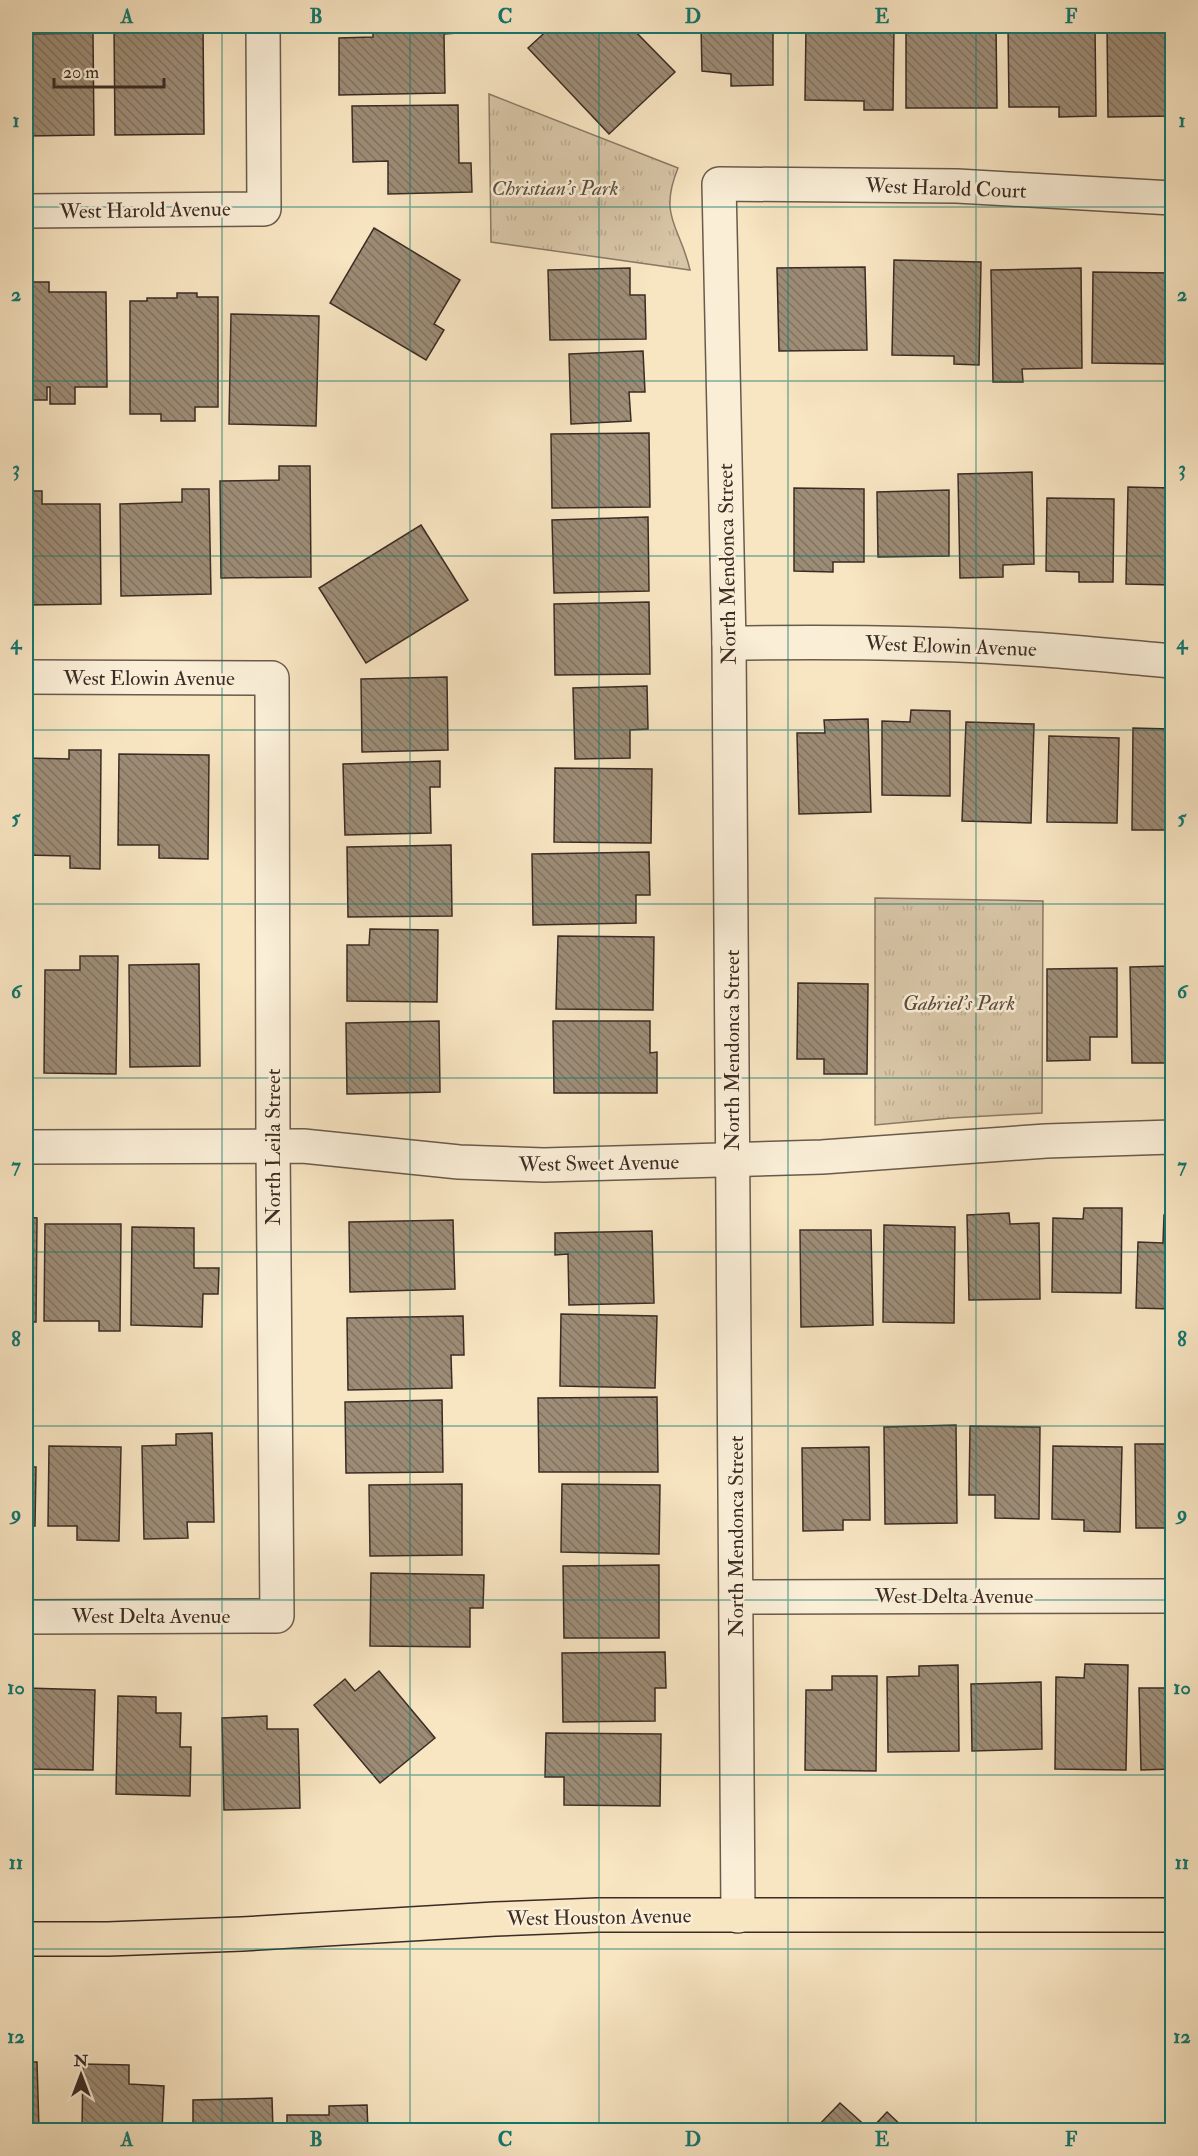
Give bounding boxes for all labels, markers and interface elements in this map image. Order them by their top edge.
text: A [120,4,134,29]
text: B [309,4,323,29]
text: C [498,4,512,29]
text: D [685,4,701,29]
text: E [875,4,890,29]
text: F [1065,4,1078,29]
scale bar [54,51,164,89]
text: 20 m [63,61,99,84]
text: 1 [12,108,20,133]
text: 1 [1178,108,1186,133]
street label: West Harold Court [864,172,1027,205]
park label: Christian's Park [491,175,619,202]
street label: West Harold Avenue [58,196,231,226]
text: 2 [11,282,21,307]
text: 2 [1177,282,1187,307]
text: 3 [12,456,20,481]
text: 3 [1178,456,1186,481]
street label: North Mendonca Street [712,463,743,665]
text: 4 [10,630,23,655]
street label: West Elowin Avenue [864,630,1037,663]
text: 4 [1176,630,1189,655]
street label: West Elowin Avenue [62,665,235,692]
text: 5 [12,805,22,830]
text: 5 [1178,805,1188,830]
street label: North Mendonca Street [719,949,746,1151]
text: 6 [11,979,23,1004]
text: 6 [1177,979,1189,1004]
park label: Gabriel's Park [903,990,1015,1017]
street label: North Leila Street [260,1068,287,1226]
street label: West Sweet Avenue [517,1149,680,1178]
text: 7 [11,1153,21,1178]
text: 7 [1177,1153,1187,1178]
text: 8 [11,1327,21,1352]
text: 8 [1177,1327,1187,1352]
street label: North Mendonca Street [723,1435,750,1637]
text: 9 [9,1501,21,1526]
text: 9 [1175,1501,1187,1526]
street label: West Delta Avenue [874,1583,1033,1610]
street label: West Delta Avenue [71,1603,230,1630]
text: 10 [7,1675,25,1700]
text: 10 [1173,1675,1191,1700]
text: 11 [9,1850,23,1875]
text: 11 [1175,1850,1189,1875]
street label: West Houston Avenue [505,1902,692,1933]
text: 12 [7,2024,25,2049]
text: 12 [1173,2024,1191,2049]
north arrow [51,2045,111,2105]
text: N [73,2051,89,2071]
text: A [120,2127,134,2152]
text: B [309,2127,323,2152]
text: C [498,2127,512,2152]
text: D [685,2127,701,2152]
text: E [875,2127,890,2152]
text: F [1065,2127,1078,2152]

